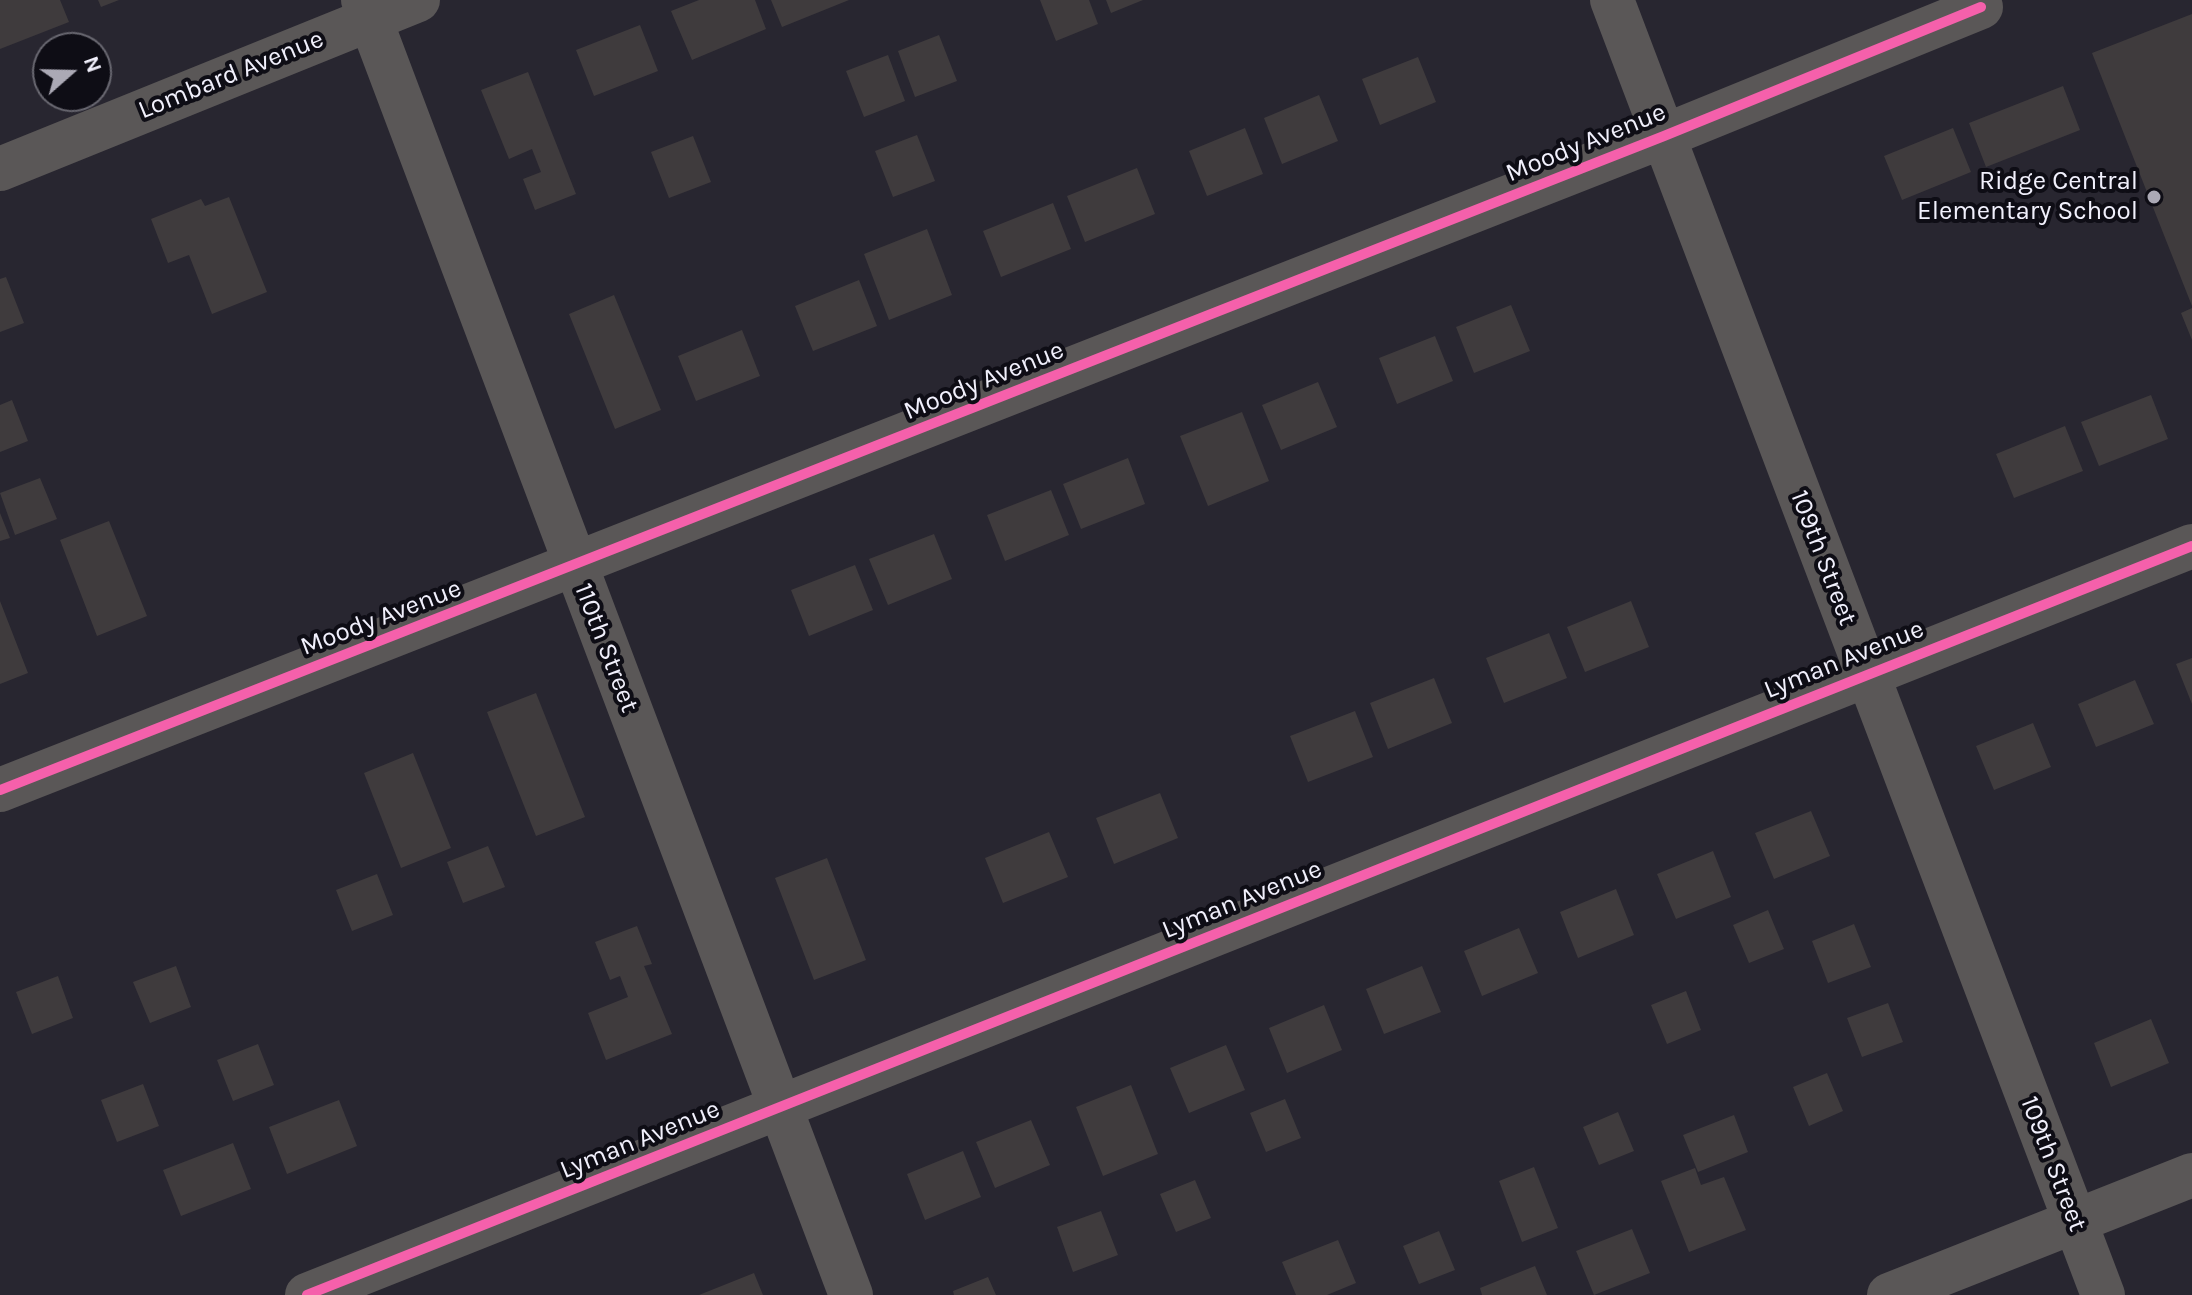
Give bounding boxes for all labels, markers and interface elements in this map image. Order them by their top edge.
street label: Lombard Avenue [134,24,328,126]
north arrow [32,32,112,112]
text: N [78,53,108,76]
street label: Moody Avenue [1501,97,1671,189]
place label: Ridge Central Elementary School [1917,166,2138,228]
marker: Ridge Central Elementary School [2145,188,2163,206]
street label: Moody Avenue [899,335,1069,427]
street label: 109th Street [1783,486,1863,630]
street label: Moody Avenue [296,573,466,663]
street label: 110th Street [567,579,645,717]
street label: Lyman Avenue [1760,614,1928,706]
street label: Lyman Avenue [1158,854,1326,946]
street label: 109th Street [2013,1092,2093,1236]
street label: Lyman Avenue [556,1094,724,1186]

